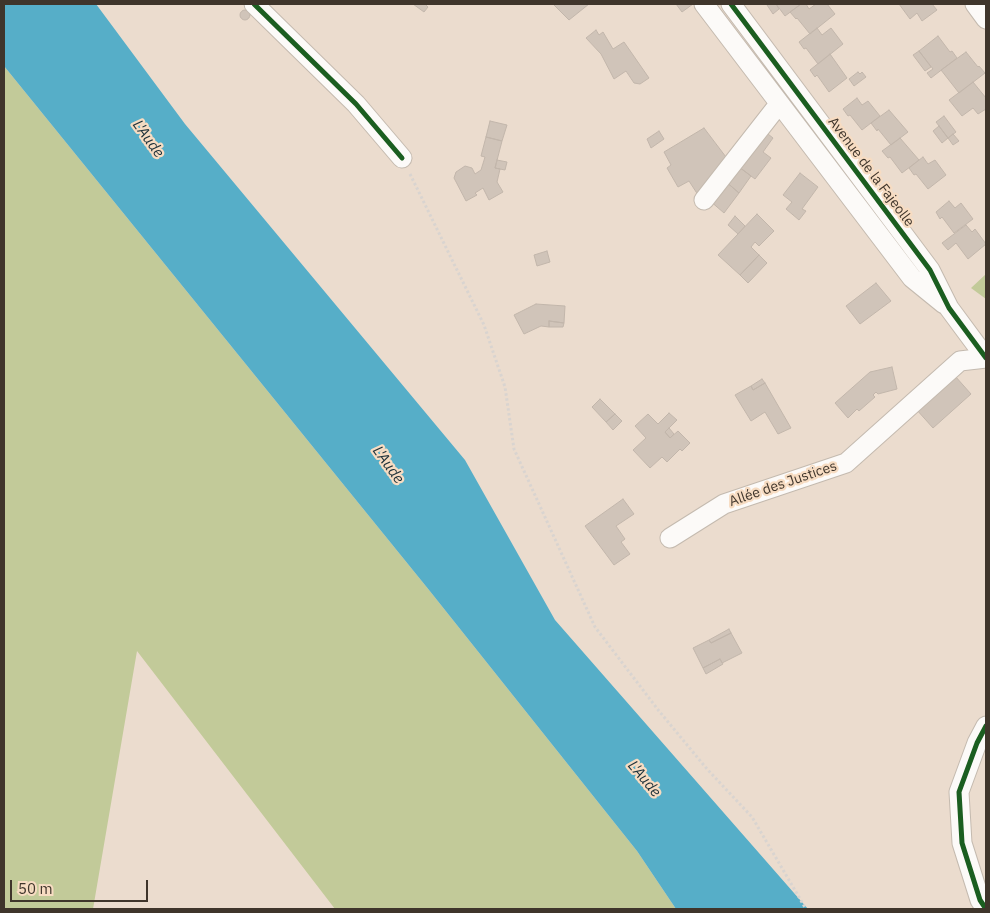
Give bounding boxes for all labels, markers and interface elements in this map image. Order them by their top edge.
street label: Avenue de la Fajeolle [824,114,918,230]
water label: L'Aude [128,117,168,161]
water label: L'Aude [368,443,408,487]
street label: Allée des Justices [727,458,839,510]
water label: L'Aude [624,757,664,801]
scale bar [12,870,150,902]
text: 50 m [18,879,53,898]

